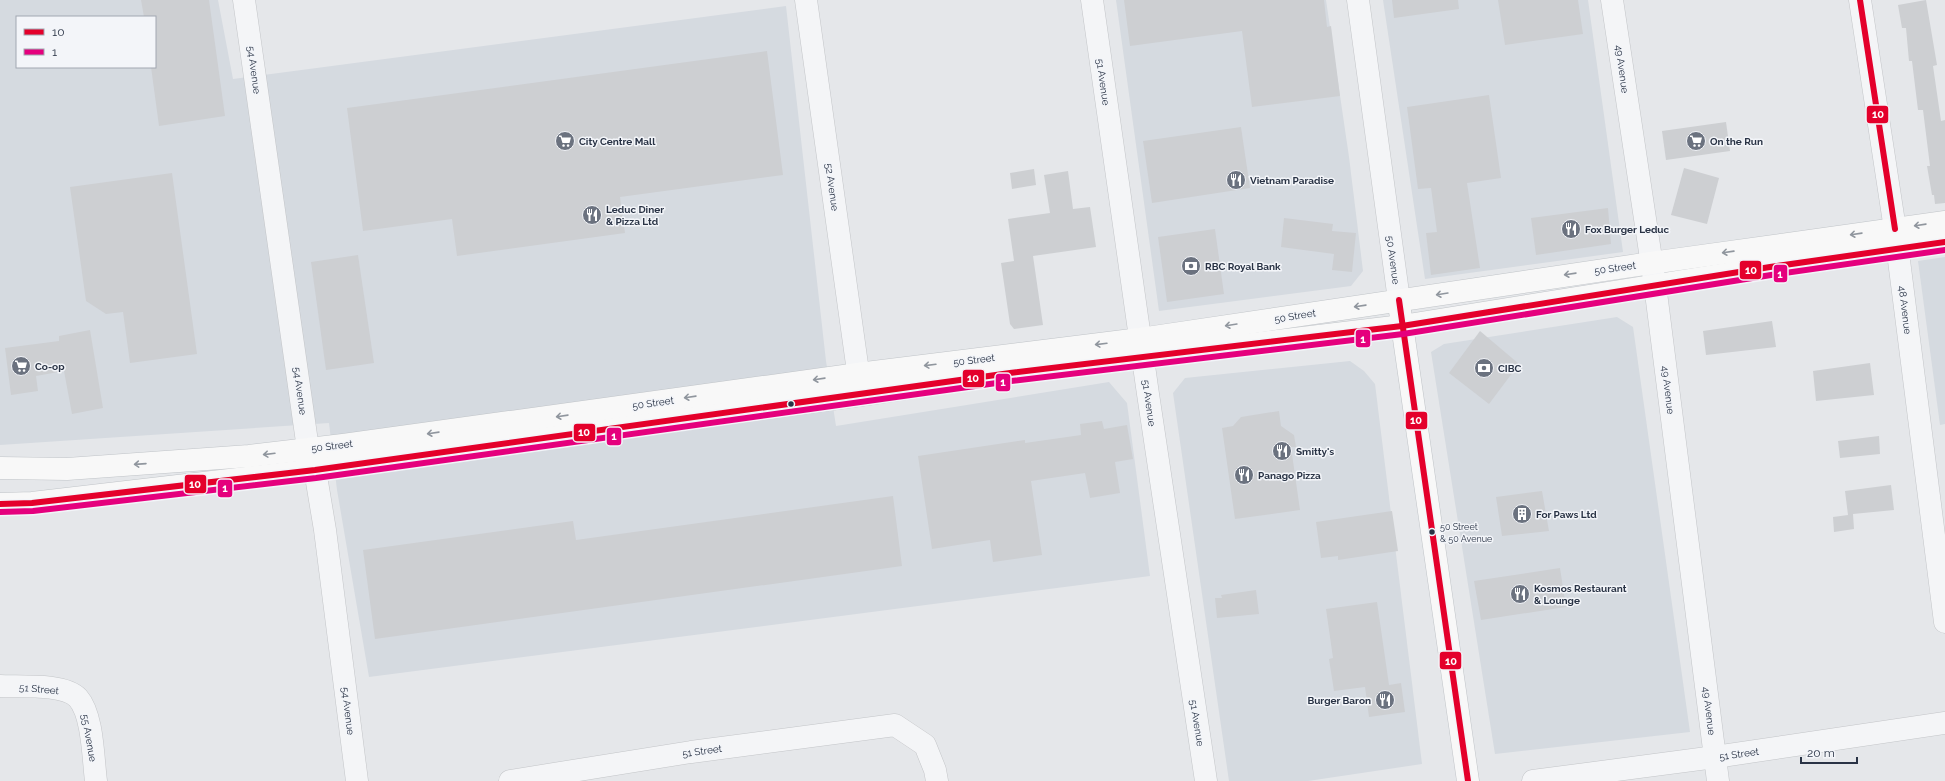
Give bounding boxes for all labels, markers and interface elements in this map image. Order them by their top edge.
legend [16,16,156,68]
text: 10 [52,25,64,39]
street label: 49 Avenue [1613,44,1631,94]
text: 1 [52,45,57,59]
street label: 54 Avenue [245,45,263,95]
street label: 51 Avenue [1094,58,1112,106]
line badge: 10 [1866,105,1889,124]
text: 10 [1872,108,1884,121]
supermarket icon: City Centre Mall [554,130,576,152]
supermarket icon: On the Run [1685,130,1707,152]
place label: City Centre Mall [579,136,656,147]
place label: On the Run [1710,136,1763,147]
street label: 52 Avenue [823,162,841,212]
restaurant icon: Vietnam Paradise [1225,169,1247,191]
place label: Vietnam Paradise [1250,175,1334,186]
restaurant icon: Leduc Diner & Pizza Ltd [581,204,603,226]
place label: Leduc Diner & Pizza Ltd [606,204,664,227]
restaurant icon: Fox Burger Leduc [1560,218,1582,240]
one-way arrow [1914,221,1927,229]
place label: Fox Burger Leduc [1585,224,1670,235]
one-way arrow [1850,230,1863,238]
street label: 50 Avenue [1384,235,1402,285]
one-way arrow [1721,248,1734,256]
bank icon: RBC Royal Bank [1180,255,1202,277]
street label: 50 Street [1594,260,1637,276]
line badge: 10 [1739,260,1762,280]
place label: RBC Royal Bank [1205,261,1281,272]
text: 10 [1745,264,1757,277]
line badge: 1 [1773,264,1788,283]
text: 1 [1777,268,1783,281]
one-way arrow [1564,270,1577,278]
street label: 48 Avenue [1897,285,1913,335]
one-way arrow [1436,290,1449,298]
one-way arrow [1354,302,1367,310]
street label: 50 Street [1273,307,1317,325]
one-way arrow [1225,322,1238,330]
line badge: 1 [1355,329,1371,348]
text: 1 [1360,333,1366,346]
one-way arrow [1095,340,1108,348]
street label: 50 Street [953,352,996,368]
supermarket icon: Co-op [10,355,32,377]
bank icon: CIBC [1473,357,1495,379]
place label: Co-op [35,361,65,372]
one-way arrow [924,361,937,369]
place label: CIBC [1498,363,1522,374]
street label: 49 Avenue [1660,365,1676,415]
street label: 54 Avenue [291,366,309,416]
line badge: 10 [962,369,985,388]
text: 10 [967,372,979,385]
line badge: 1 [995,373,1011,392]
one-way arrow [813,375,826,383]
text: 1 [1000,376,1006,389]
street label: 51 Avenue [1140,379,1158,427]
one-way arrow [684,393,697,401]
street label: 50 Street [632,395,675,411]
unlabelled marker [786,399,796,409]
line badge: 10 [1405,411,1428,430]
one-way arrow [555,412,568,420]
text: 10 [1410,414,1422,427]
line badge: 10 [573,423,596,442]
text: 10 [578,426,590,439]
line badge: 1 [606,427,622,446]
one-way arrow [427,429,440,437]
text: 1 [611,430,617,443]
street label: 50 Street [311,438,354,454]
restaurant icon: Smitty's [1271,440,1293,462]
place label: Smitty's [1296,446,1334,457]
one-way arrow [263,450,276,458]
one-way arrow [134,461,147,468]
restaurant icon: Panago Pizza [1233,464,1255,486]
place label: Panago Pizza [1258,470,1321,481]
line badge: 10 [184,474,207,494]
text: 10 [189,478,201,491]
line badge: 1 [217,479,233,498]
text: 1 [222,482,228,495]
building icon: For Paws Ltd [1511,503,1533,525]
place label: For Paws Ltd [1536,509,1597,520]
place label: 50 Street & 50 Avenue [1440,522,1493,544]
marker: 50 Street & 50 Avenue [1427,527,1437,537]
restaurant icon: Kosmos Restaurant & Lounge [1509,583,1531,605]
place label: Kosmos Restaurant & Lounge [1534,583,1627,606]
line badge: 10 [1439,651,1462,670]
text: 10 [1445,655,1457,668]
street label: 51 Street [19,682,60,696]
street label: 54 Avenue [340,686,356,736]
street label: 49 Avenue [1701,686,1717,736]
restaurant icon: Burger Baron [1374,689,1396,711]
place label: Burger Baron [1307,695,1371,706]
street label: 51 Avenue [1188,699,1206,747]
street label: 55 Avenue [79,713,99,763]
scale bar [1801,739,1857,765]
street label: 51 Street [681,743,723,759]
street label: 51 Street [1718,746,1760,762]
text: 20 m [1807,746,1835,760]

